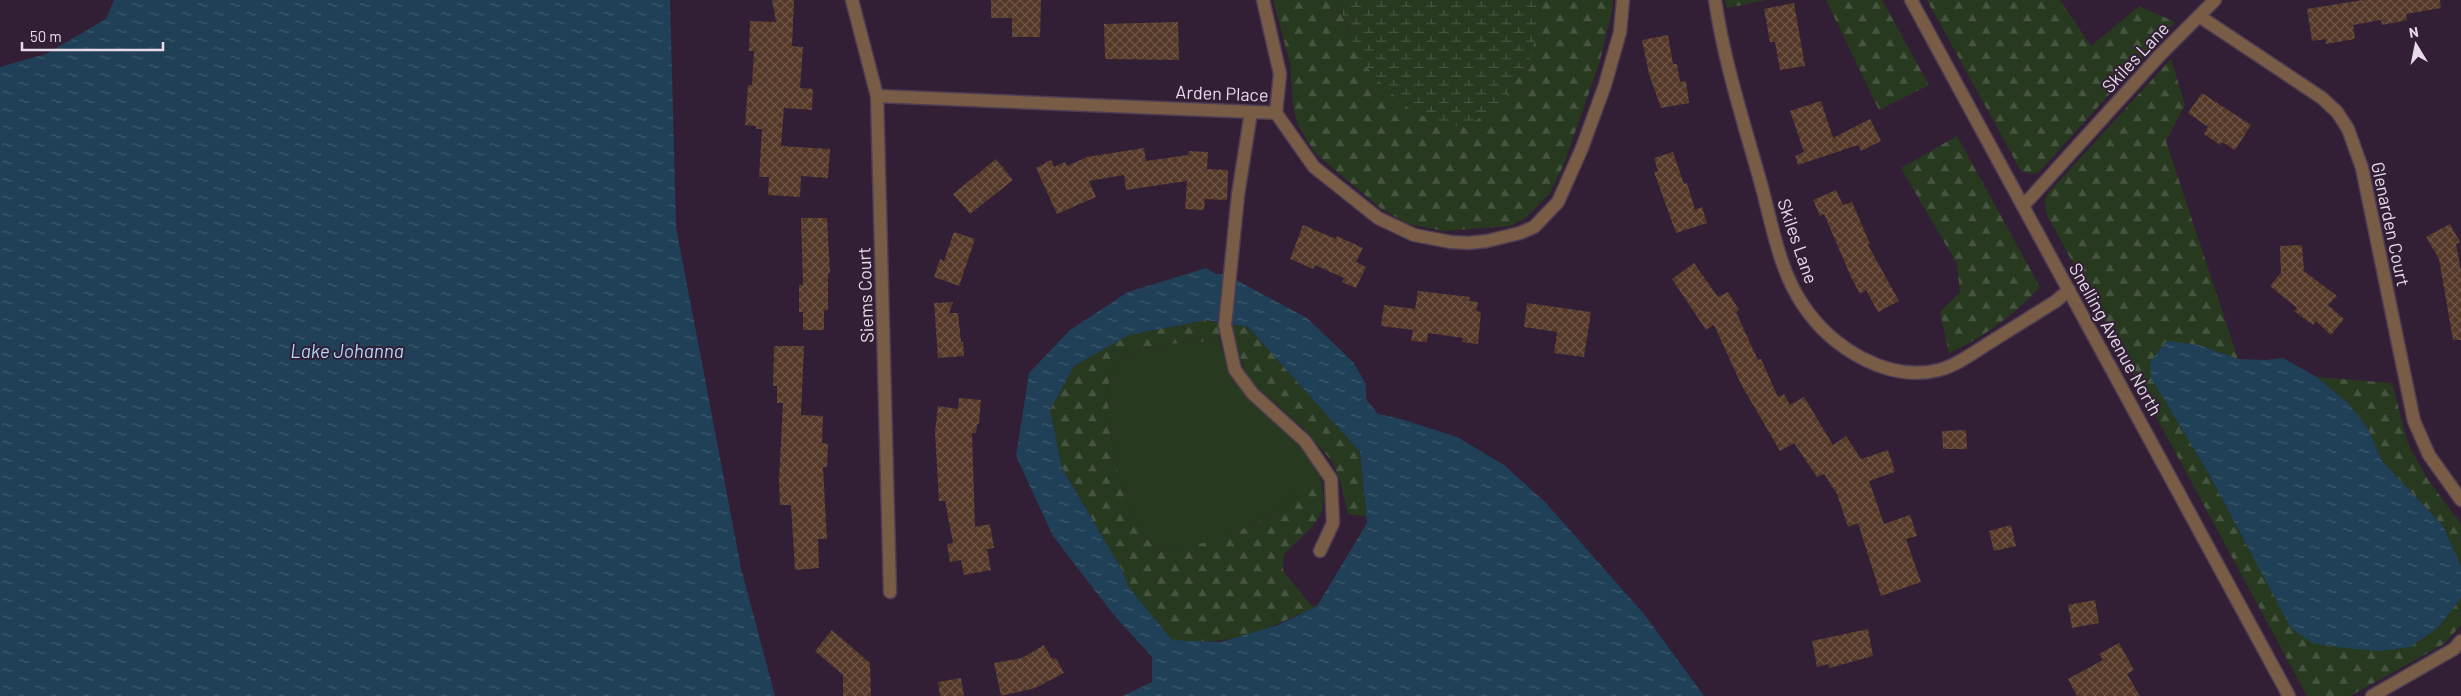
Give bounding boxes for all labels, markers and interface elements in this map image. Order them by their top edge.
street label: Skiles Lane [2097,17,2173,97]
scale bar [22,20,164,52]
north arrow [2391,20,2441,70]
text: N [2408,23,2420,41]
text: 50 m [30,27,62,45]
street label: Arden Place [1175,80,1269,106]
street label: Glenarden Court [2367,160,2415,288]
street label: Skiles Lane [1773,196,1823,286]
street label: Siems Court [852,247,878,343]
street label: Snelling Avenue North [2065,259,2167,419]
water label: Lake Johanna [290,339,404,362]

